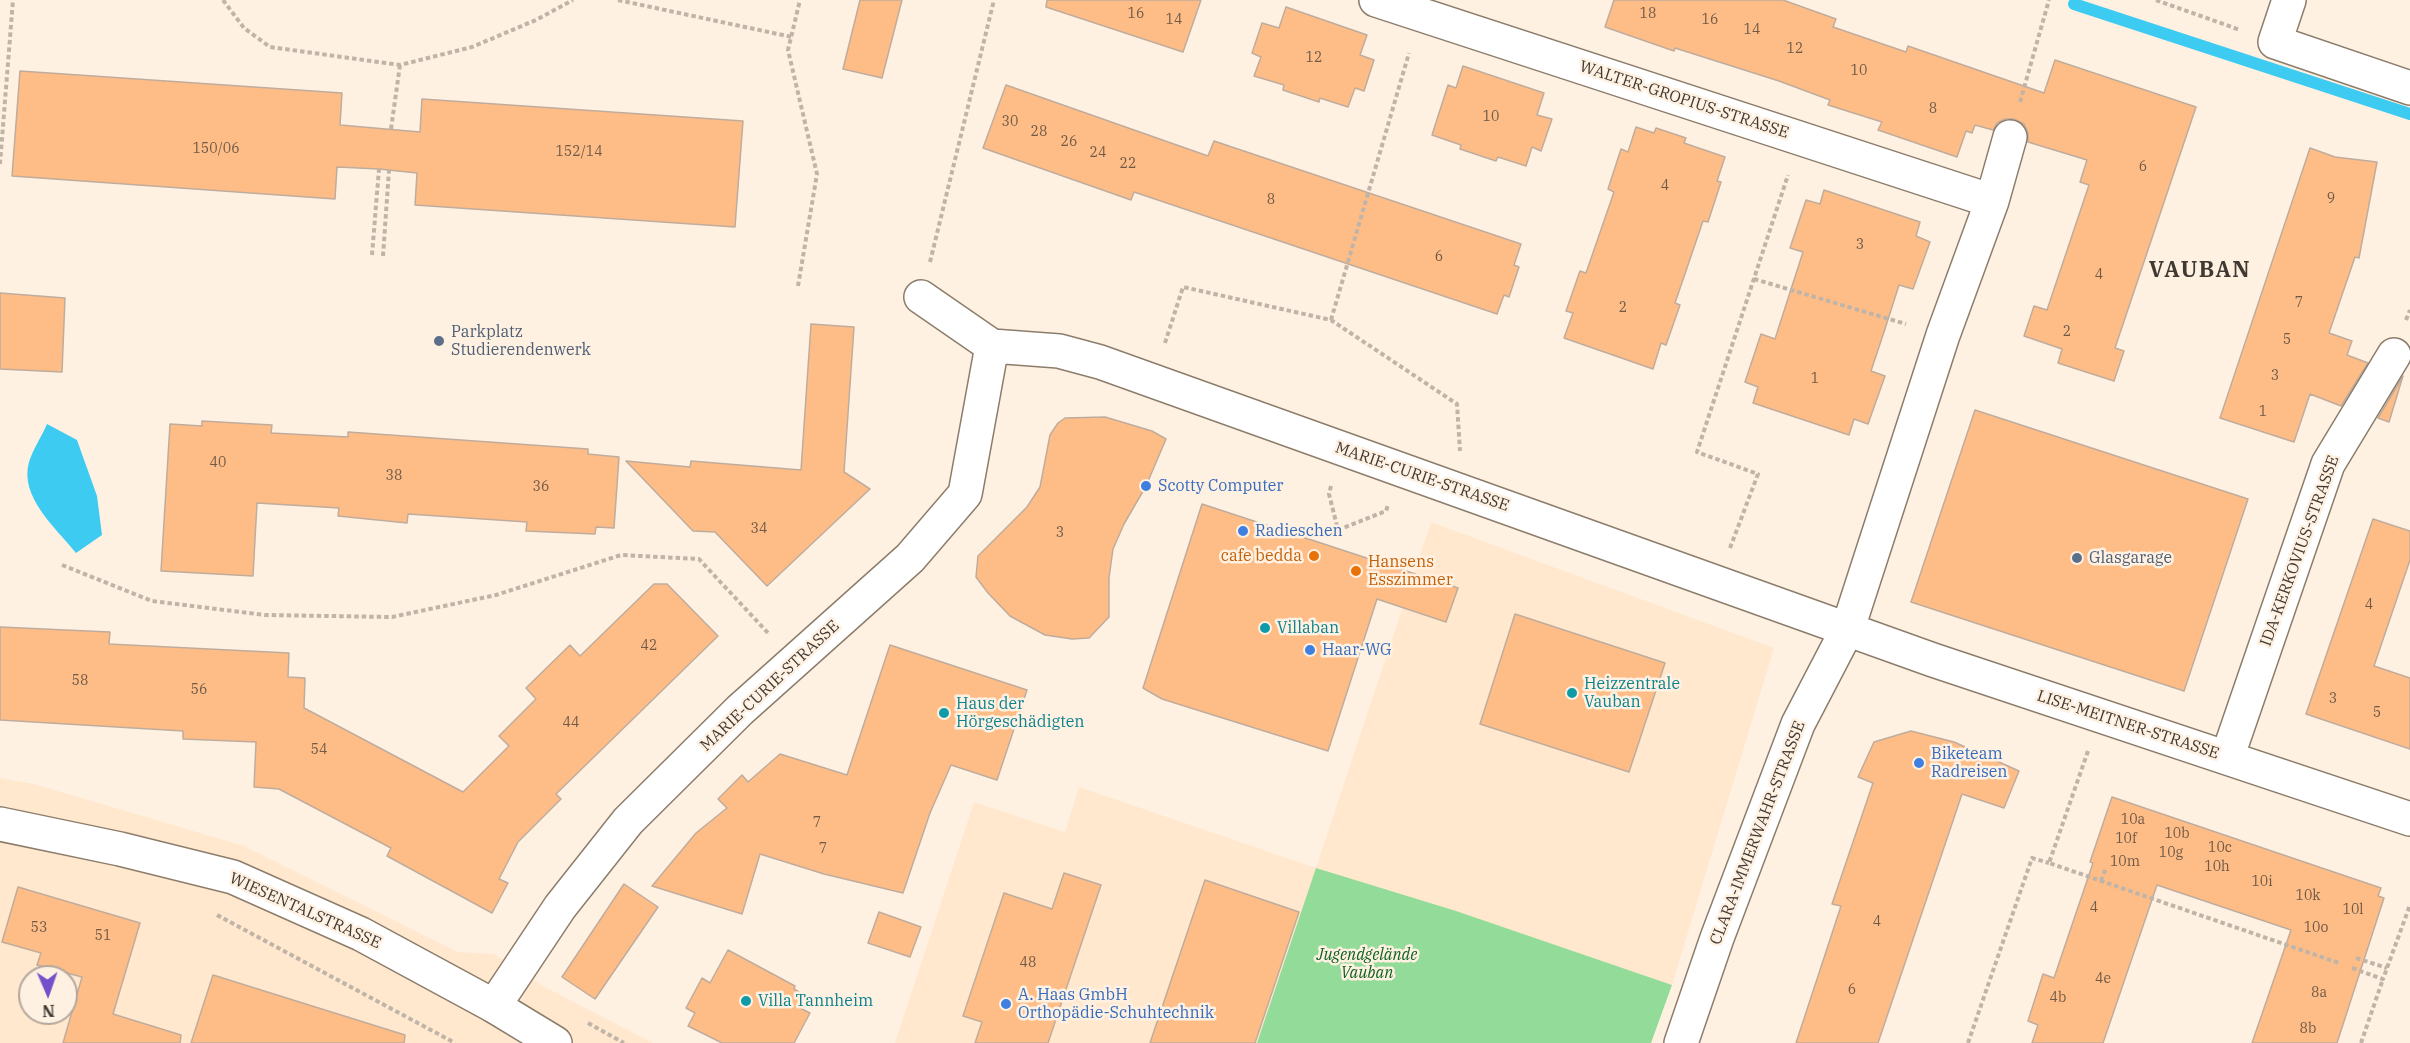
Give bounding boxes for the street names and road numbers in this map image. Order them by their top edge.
street label: WALTER-GROPIUS-STRASSE [1577,57,1791,143]
street label: MARIE-CURIE-STRASSE [1333,438,1511,516]
street label: IDA-KERKOVIUS-STRASSE [2257,453,2343,649]
street label: MARIE-CURIE-STRASSE [697,617,843,755]
street label: LISE-MEITNER-STRASSE [2035,686,2221,764]
street label: CLARA-IMMERWAHR-STRASSE [1706,718,1810,948]
street label: WIESENTALSTRASSE [226,869,384,953]

